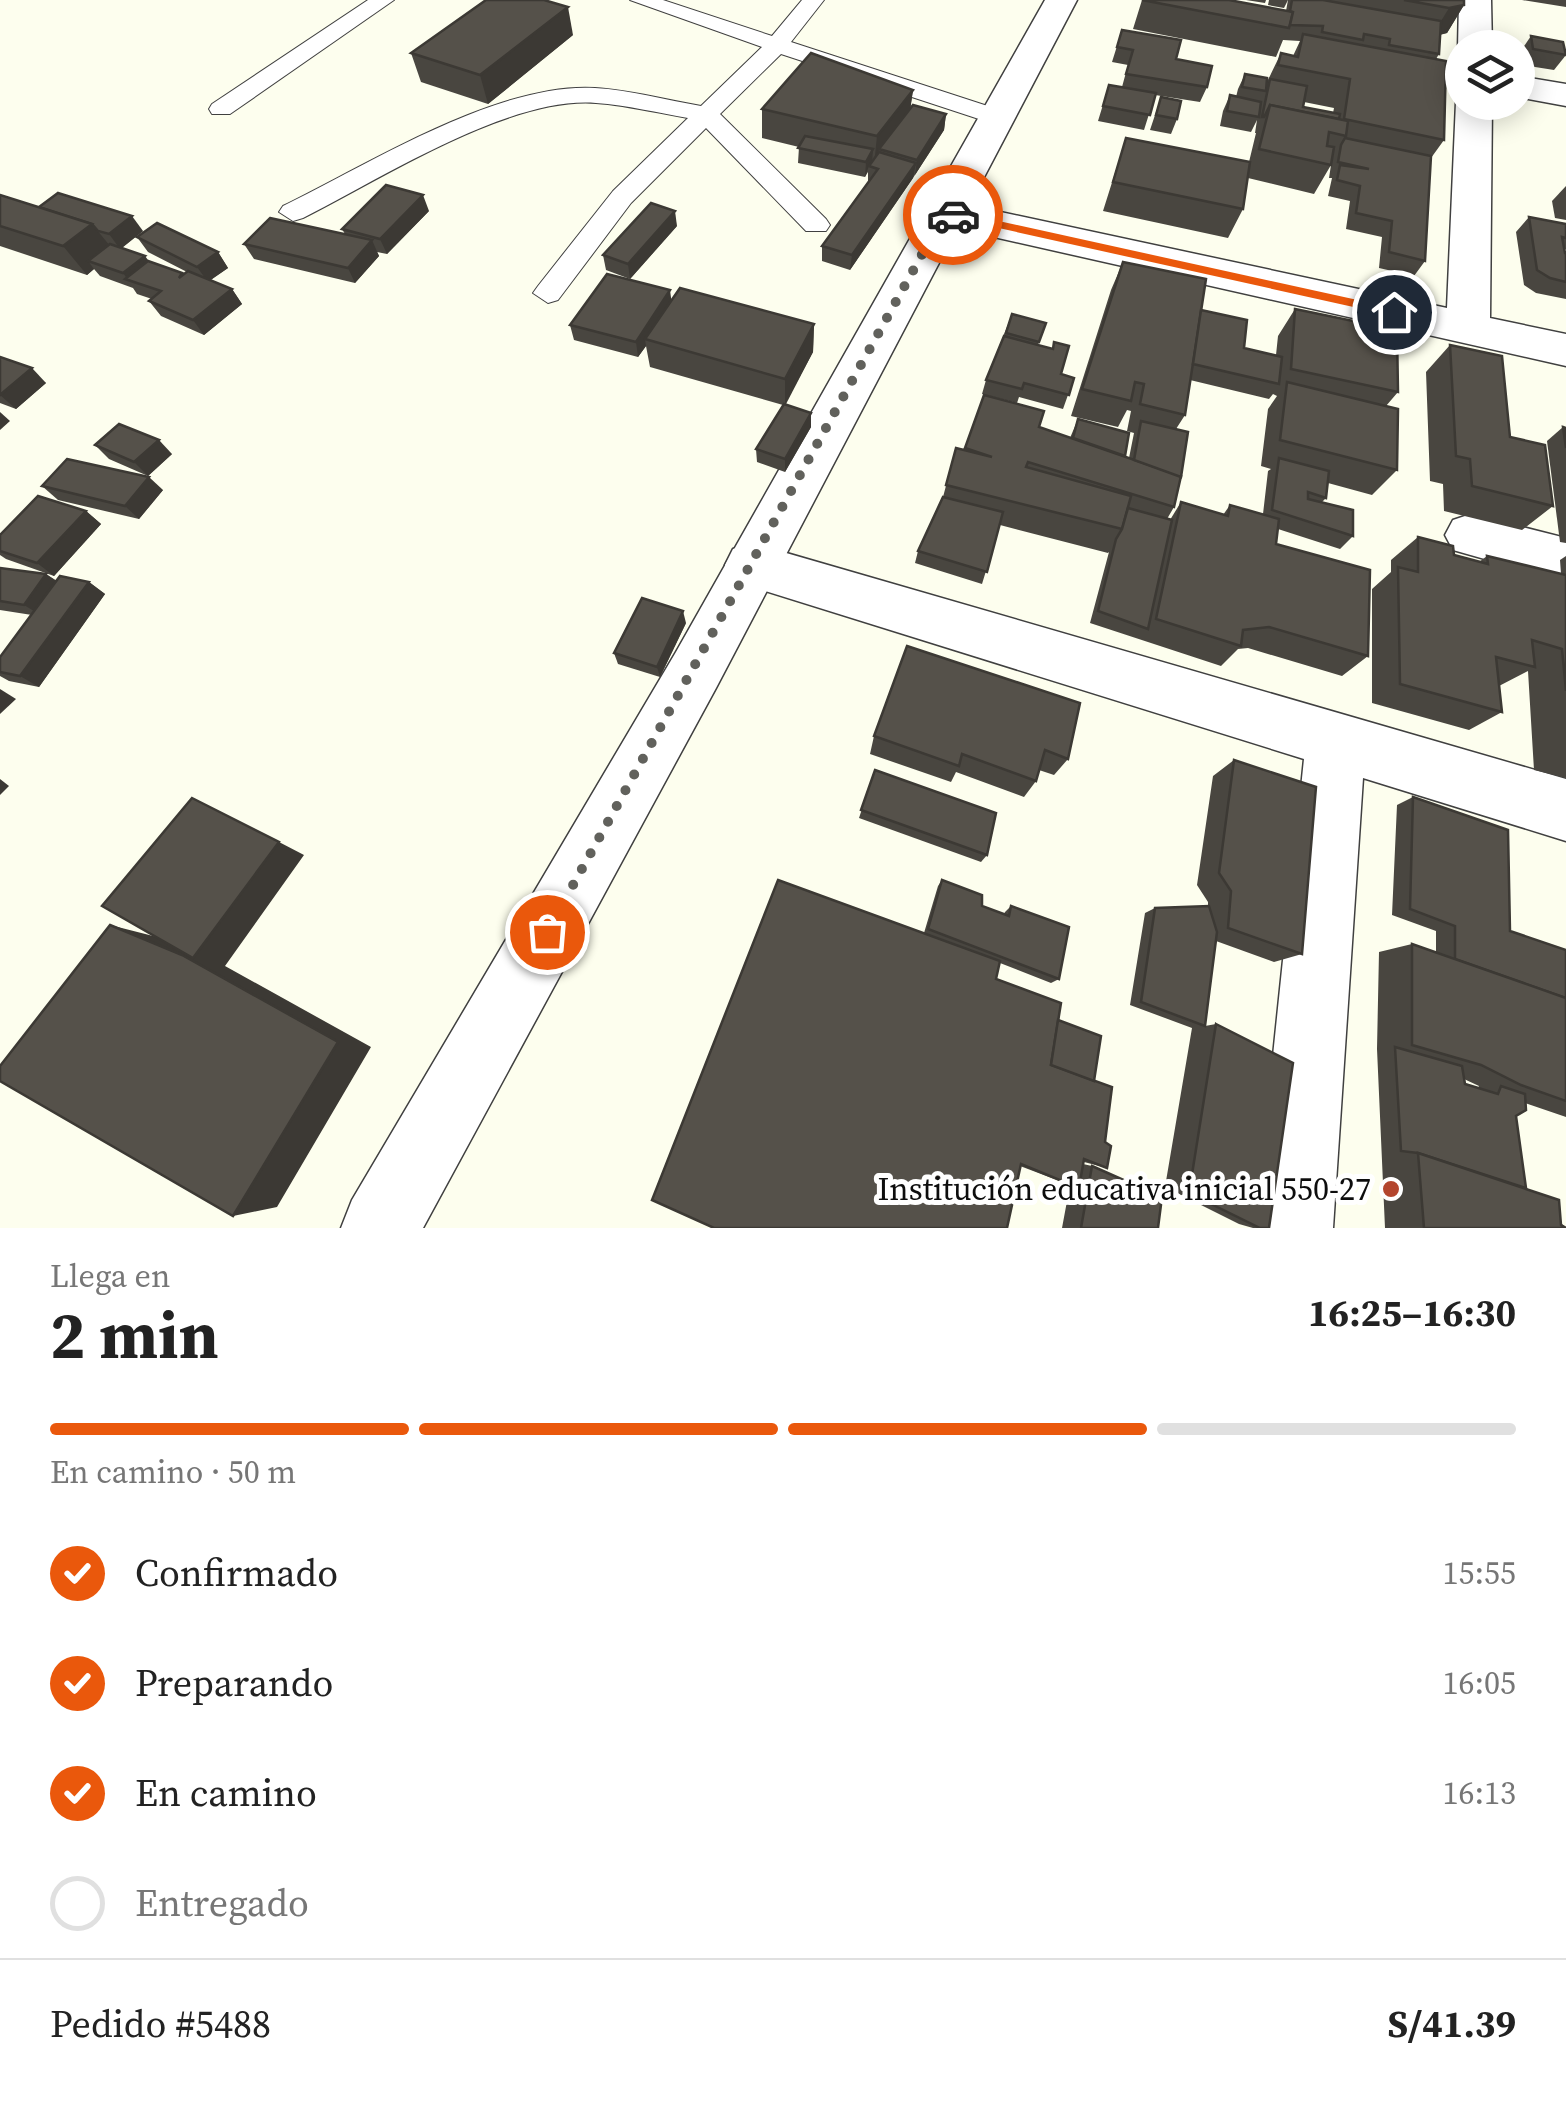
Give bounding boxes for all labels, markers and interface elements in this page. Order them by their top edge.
map controls [1445,30,1535,120]
button: layers [1445,30,1535,120]
courier [903,165,1003,265]
icon: car [926,188,981,243]
pin [1352,270,1437,355]
icon: home [1367,285,1422,340]
pin [505,890,590,975]
icon: bag [520,905,575,960]
place label: Institución educativa inicial 550-27 [877,1167,1371,1211]
marker: Institución educativa inicial 550-27 [1380,1178,1402,1200]
text: Llega en [50,1254,170,1298]
text: 16:25–16:30 [1308,1287,1516,1339]
text: 2 min [50,1291,219,1380]
text: En camino · 50 m [50,1450,296,1494]
icon: check [50,1546,105,1601]
text: Confirmado [135,1547,338,1599]
text: 15:55 [1442,1551,1516,1595]
icon: check [50,1656,105,1711]
text: Preparando [135,1657,333,1709]
text: 16:05 [1442,1661,1516,1705]
icon: check [50,1766,105,1821]
text: En camino [135,1767,317,1819]
text: 16:13 [1442,1771,1516,1815]
text: Entregado [135,1877,309,1929]
text: Pedido #5488 [50,1998,271,2050]
text: S/41.39 [1387,1998,1516,2050]

